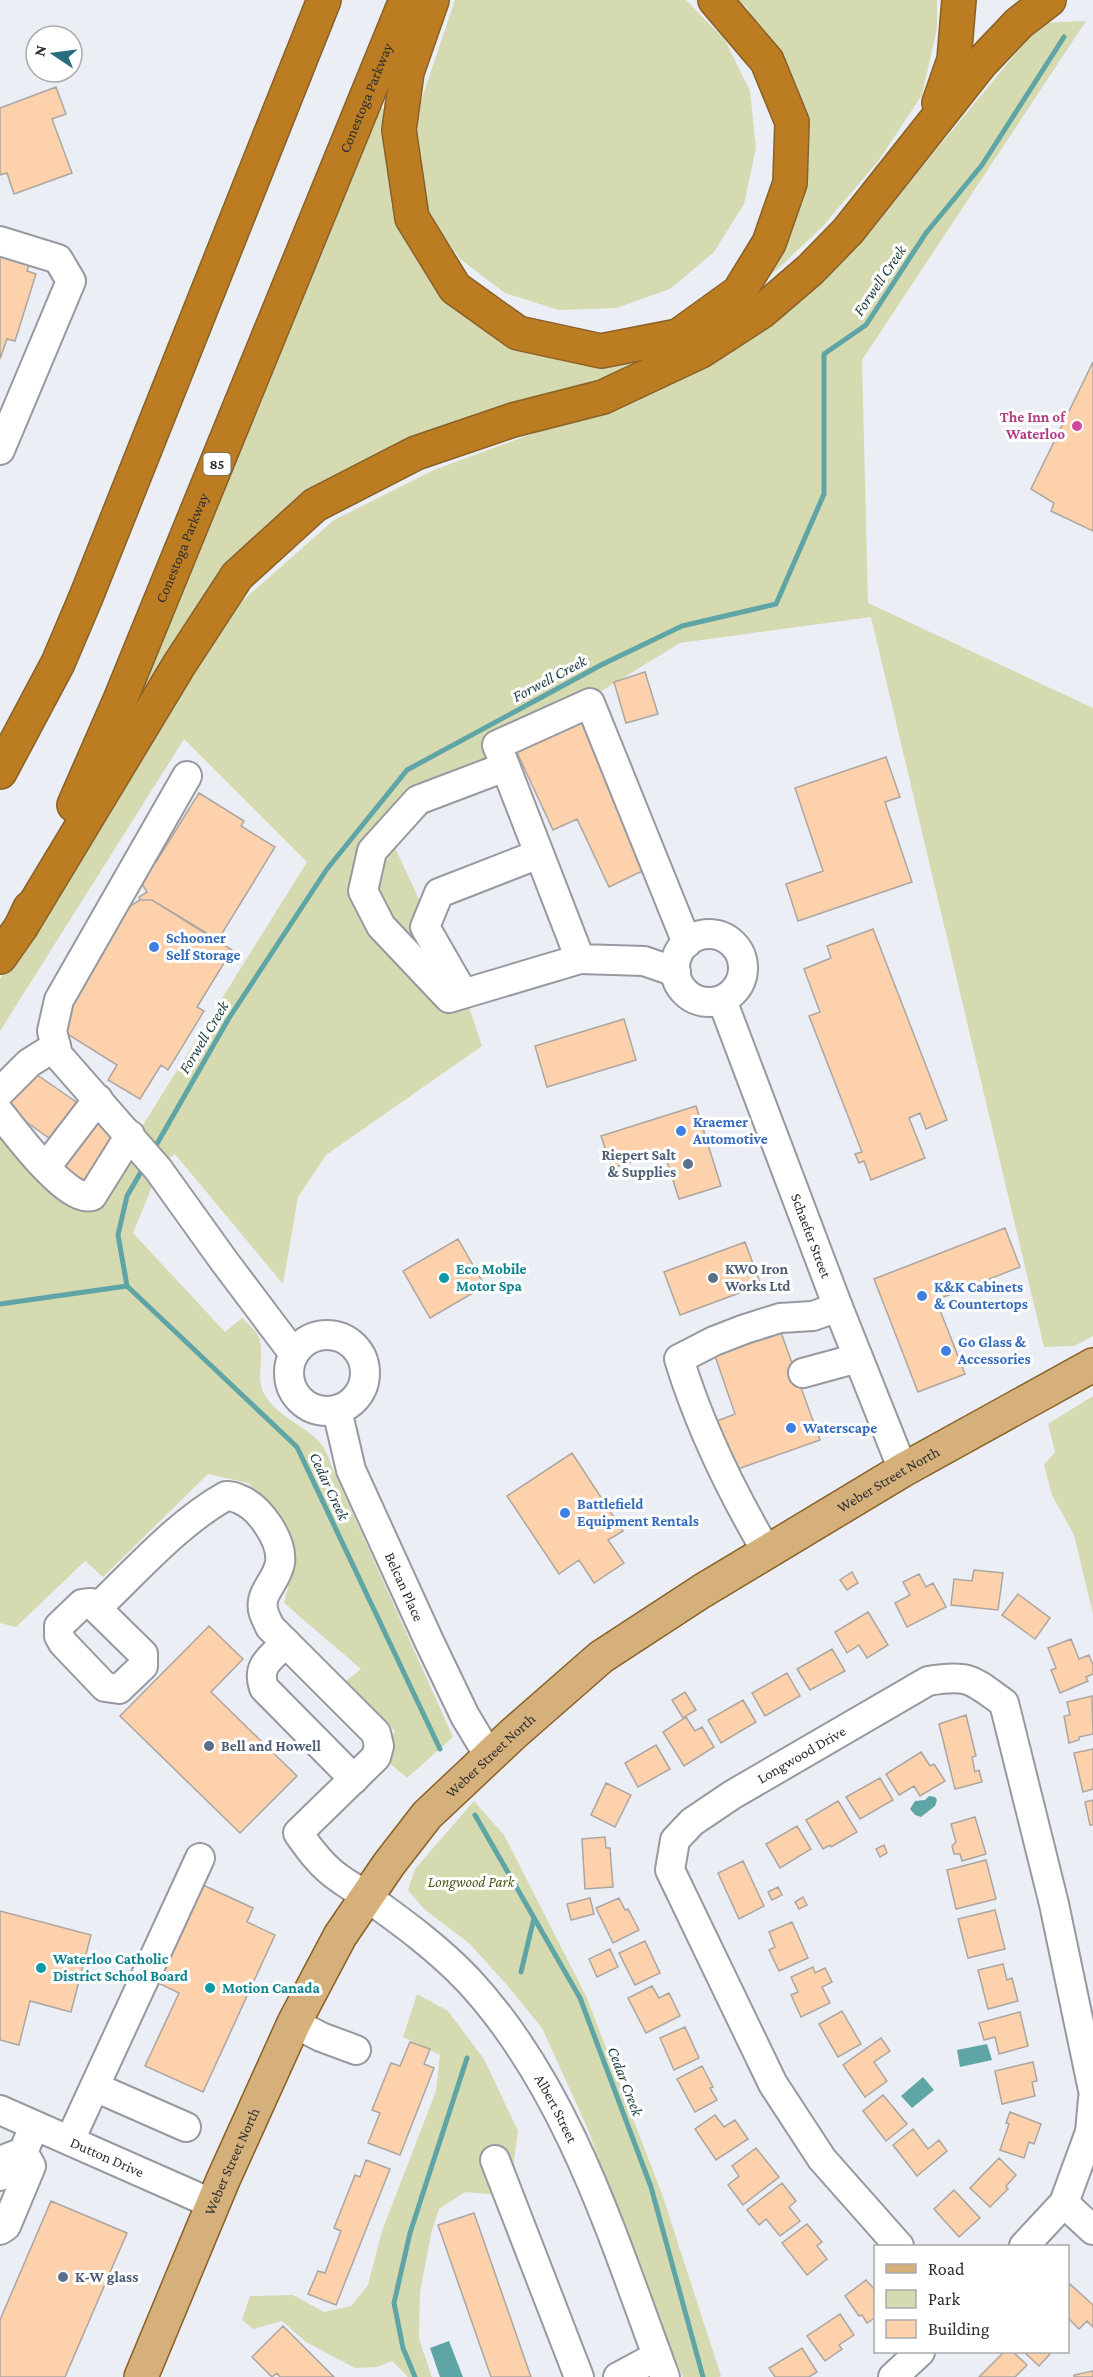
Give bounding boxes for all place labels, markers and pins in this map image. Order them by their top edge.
place label: The Inn of Waterloo [1000,409,1066,442]
marker: The Inn of Waterloo [1070,419,1084,433]
place label: Schooner Self Storage [166,930,241,963]
marker: Schooner Self Storage [147,940,161,954]
place label: Kraemer Automotive [692,1114,768,1147]
marker: Kraemer Automotive [674,1124,688,1138]
place label: Riepert Salt & Supplies [601,1147,677,1180]
marker: Riepert Salt & Supplies [681,1157,695,1171]
place label: Eco Mobile Motor Spa [456,1261,527,1294]
place label: KWO Iron Works Ltd [724,1261,791,1294]
marker: Eco Mobile Motor Spa [437,1271,451,1285]
marker: KWO Iron Works Ltd [706,1271,720,1285]
place label: K&K Cabinets & Countertops [934,1279,1028,1312]
marker: K&K Cabinets & Countertops [915,1289,929,1303]
place label: Go Glass & Accessories [957,1334,1031,1367]
marker: Go Glass & Accessories [939,1344,953,1358]
place label: Waterscape [802,1420,877,1436]
marker: Waterscape [784,1421,798,1435]
place label: Battlefield Equipment Rentals [577,1496,699,1529]
marker: Battlefield Equipment Rentals [558,1506,572,1520]
place label: Bell and Howell [221,1738,321,1754]
marker: Bell and Howell [202,1739,216,1753]
place label: Waterloo Catholic District School Board [52,1951,189,1984]
marker: Waterloo Catholic District School Board [34,1961,48,1975]
place label: Motion Canada [222,1980,320,1996]
marker: Motion Canada [203,1981,217,1995]
place label: K-W glass [75,2269,138,2285]
marker: K-W glass [56,2270,70,2284]

